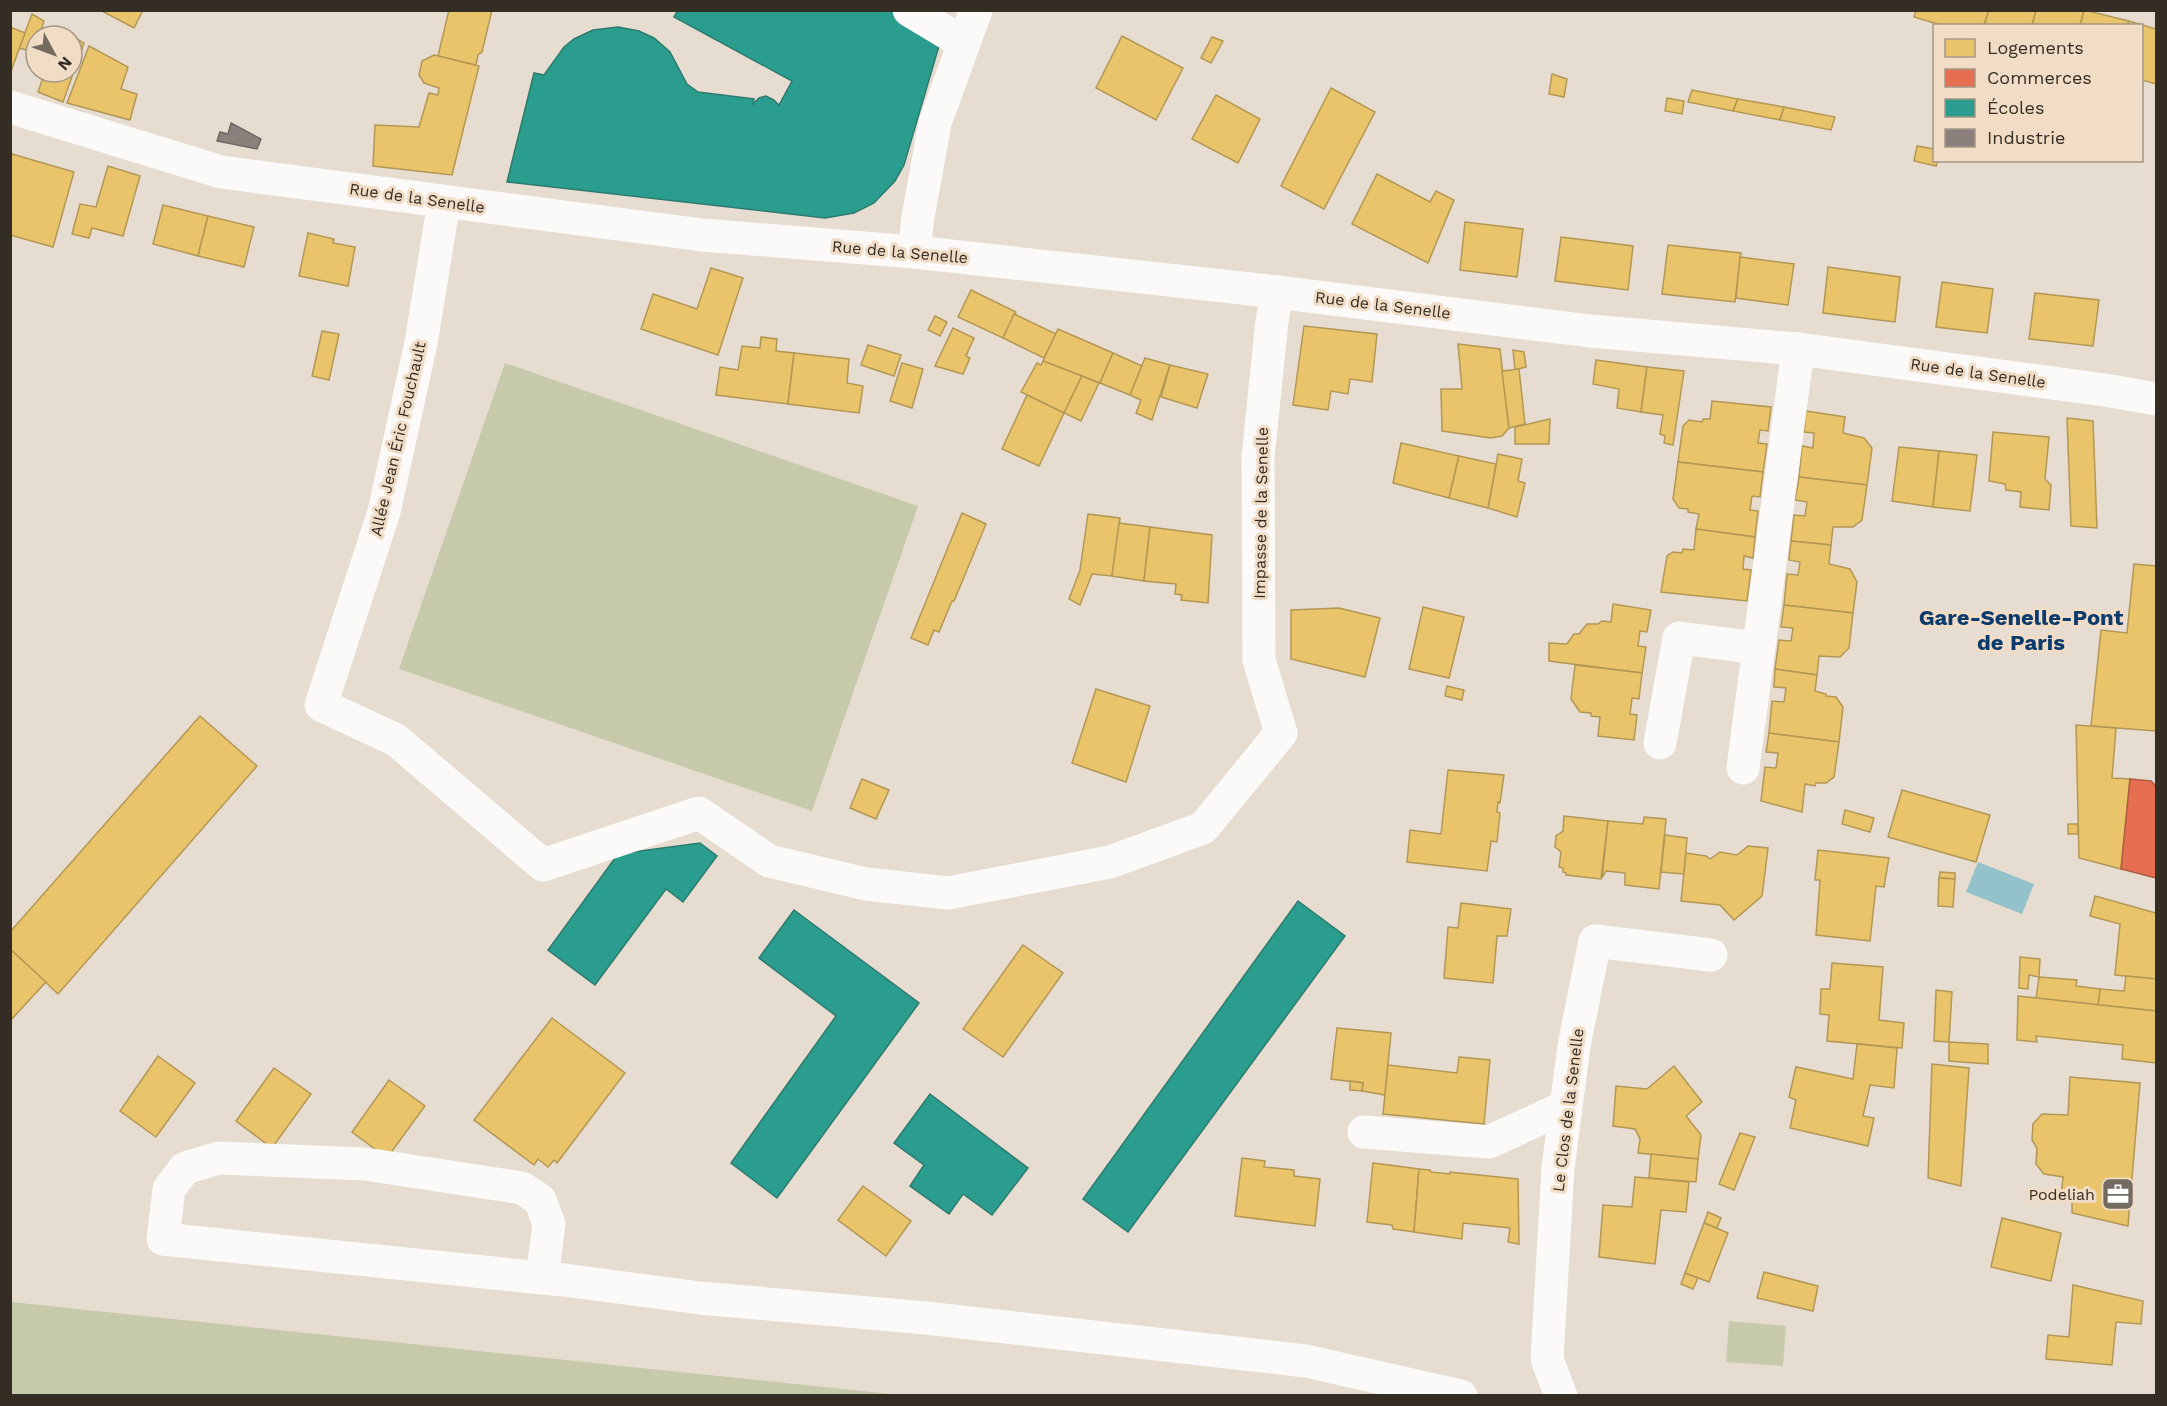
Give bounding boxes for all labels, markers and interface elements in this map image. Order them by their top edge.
north arrow [24,24,84,84]
legend [1933,24,2143,162]
text: Logements [1987,37,2084,58]
text: N [54,53,76,74]
text: Commerces [1987,67,2092,88]
text: Écoles [1987,97,2044,118]
text: Industrie [1987,127,2065,148]
street label: Rue de la Senelle [348,179,486,217]
street label: Rue de la Senelle [831,237,969,267]
street label: Rue de la Senelle [1314,287,1452,323]
street label: Allée Jean Éric Fouchault [366,339,430,538]
street label: Rue de la Senelle [1909,354,2047,392]
street label: Impasse de la Senelle [1250,427,1272,599]
district label: Gare-Senelle-Pont de Paris [1919,605,2124,655]
street label: Le Clos de la Senelle [1549,1027,1587,1193]
office icon: Podeliah [2100,1176,2136,1212]
place label: Podeliah [2028,1185,2095,1204]

